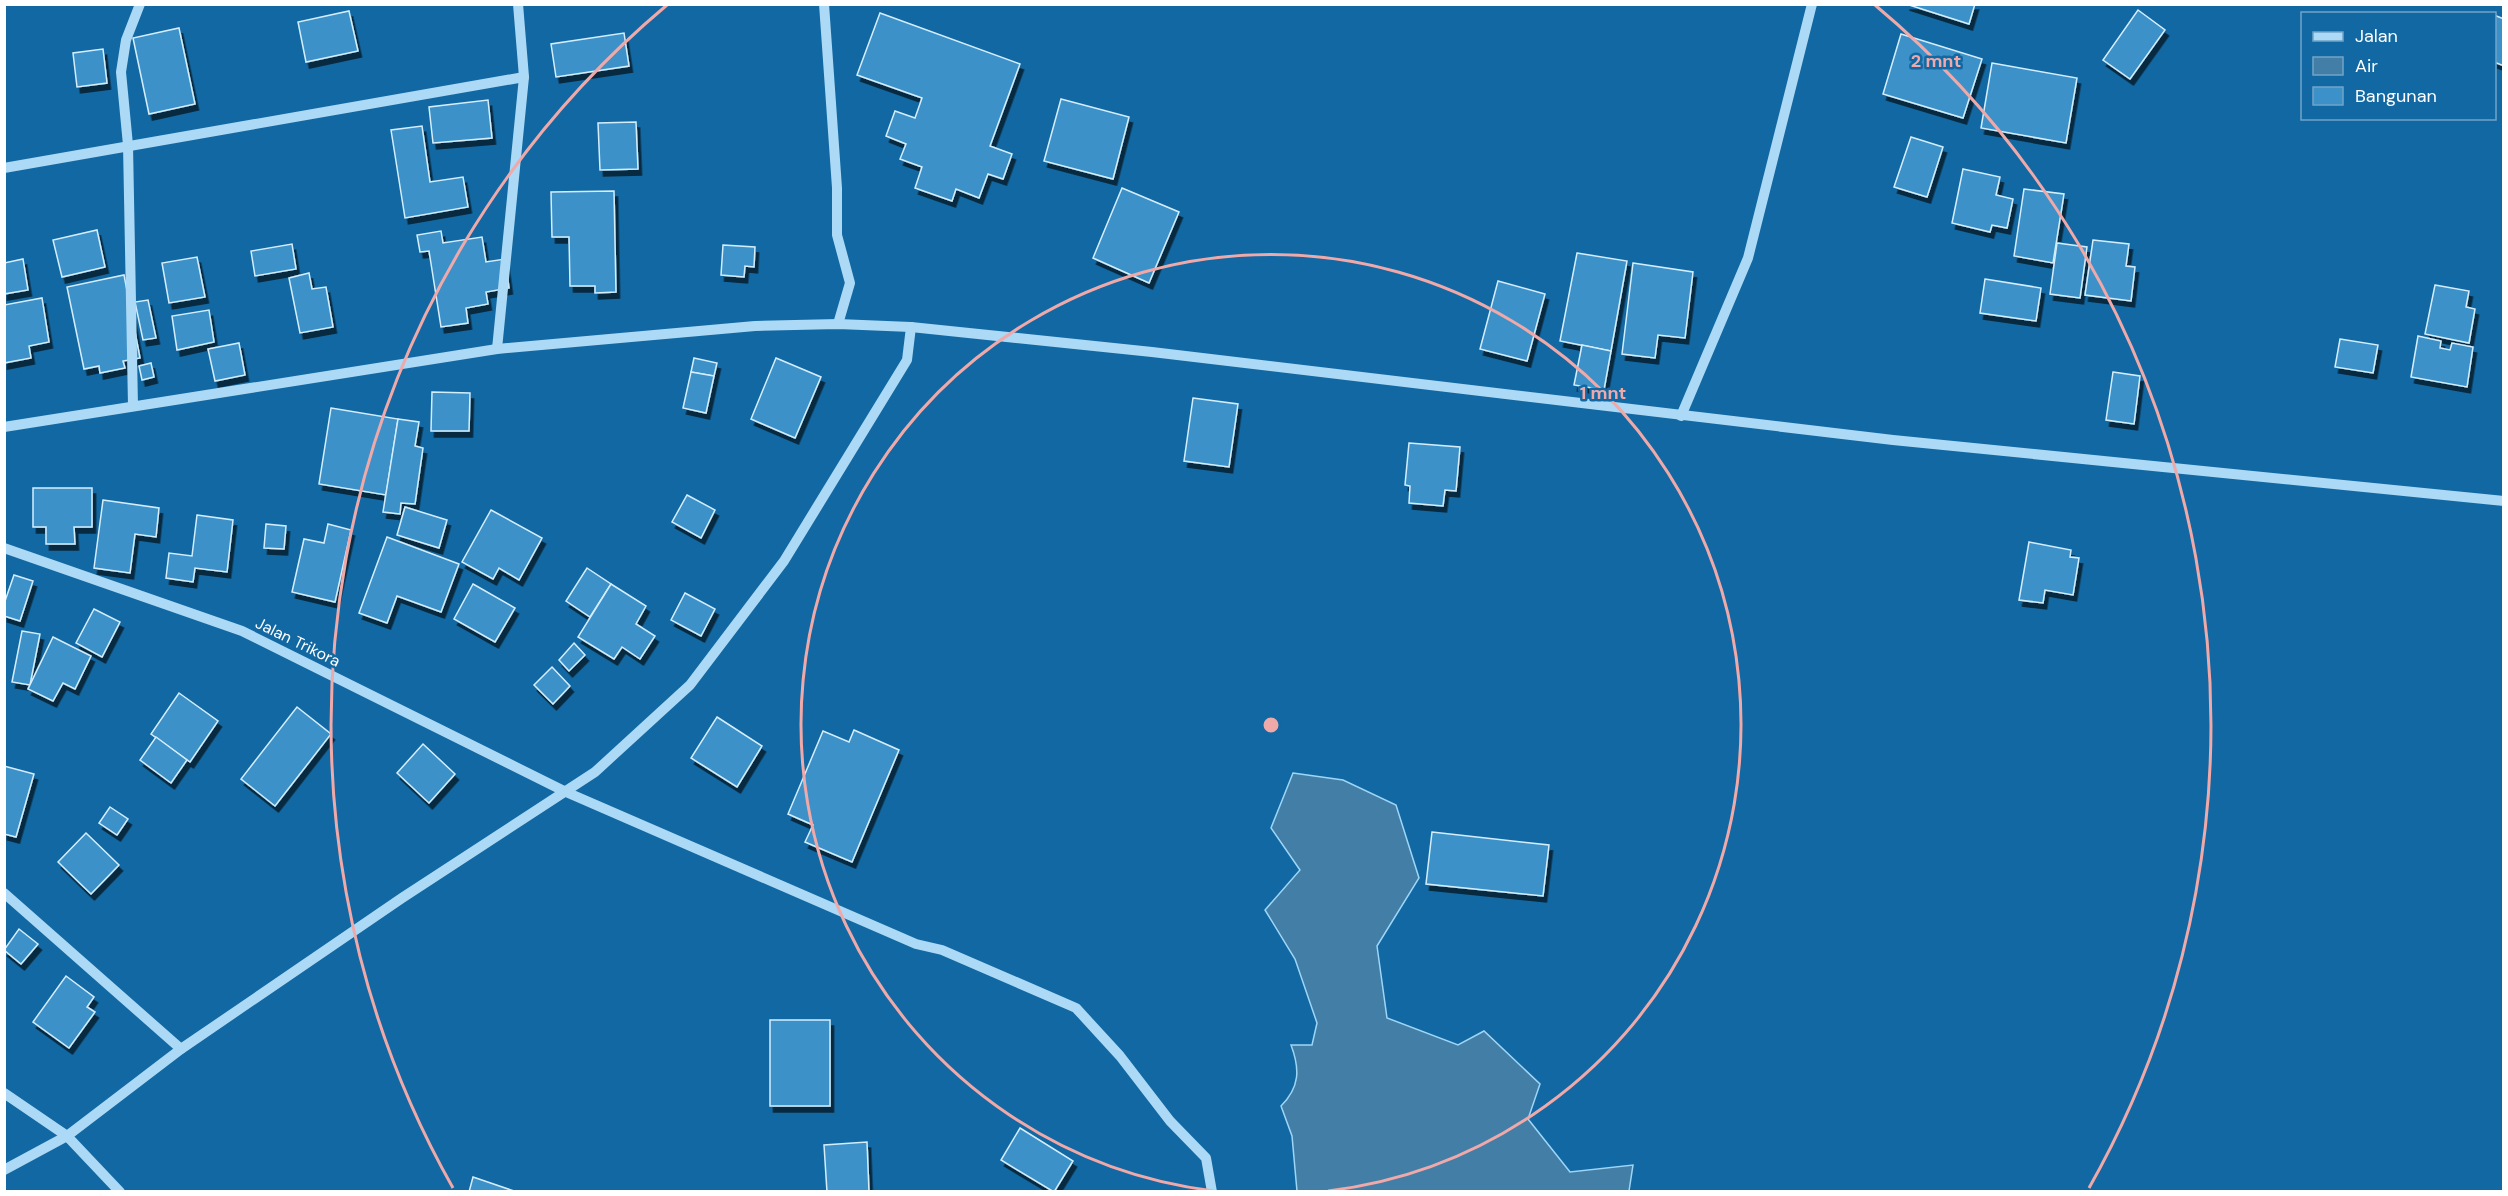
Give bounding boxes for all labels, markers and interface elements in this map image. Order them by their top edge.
legend [2301,12,2496,120]
text: Jalan [2355,24,2398,48]
text: 2 mnt [1911,49,1961,73]
text: Air [2355,54,2378,78]
text: Bangunan [2355,84,2437,108]
text: 1 mnt [1580,381,1626,405]
street label: Jalan Trikora [252,612,344,672]
centre of rings [1261,715,1281,735]

